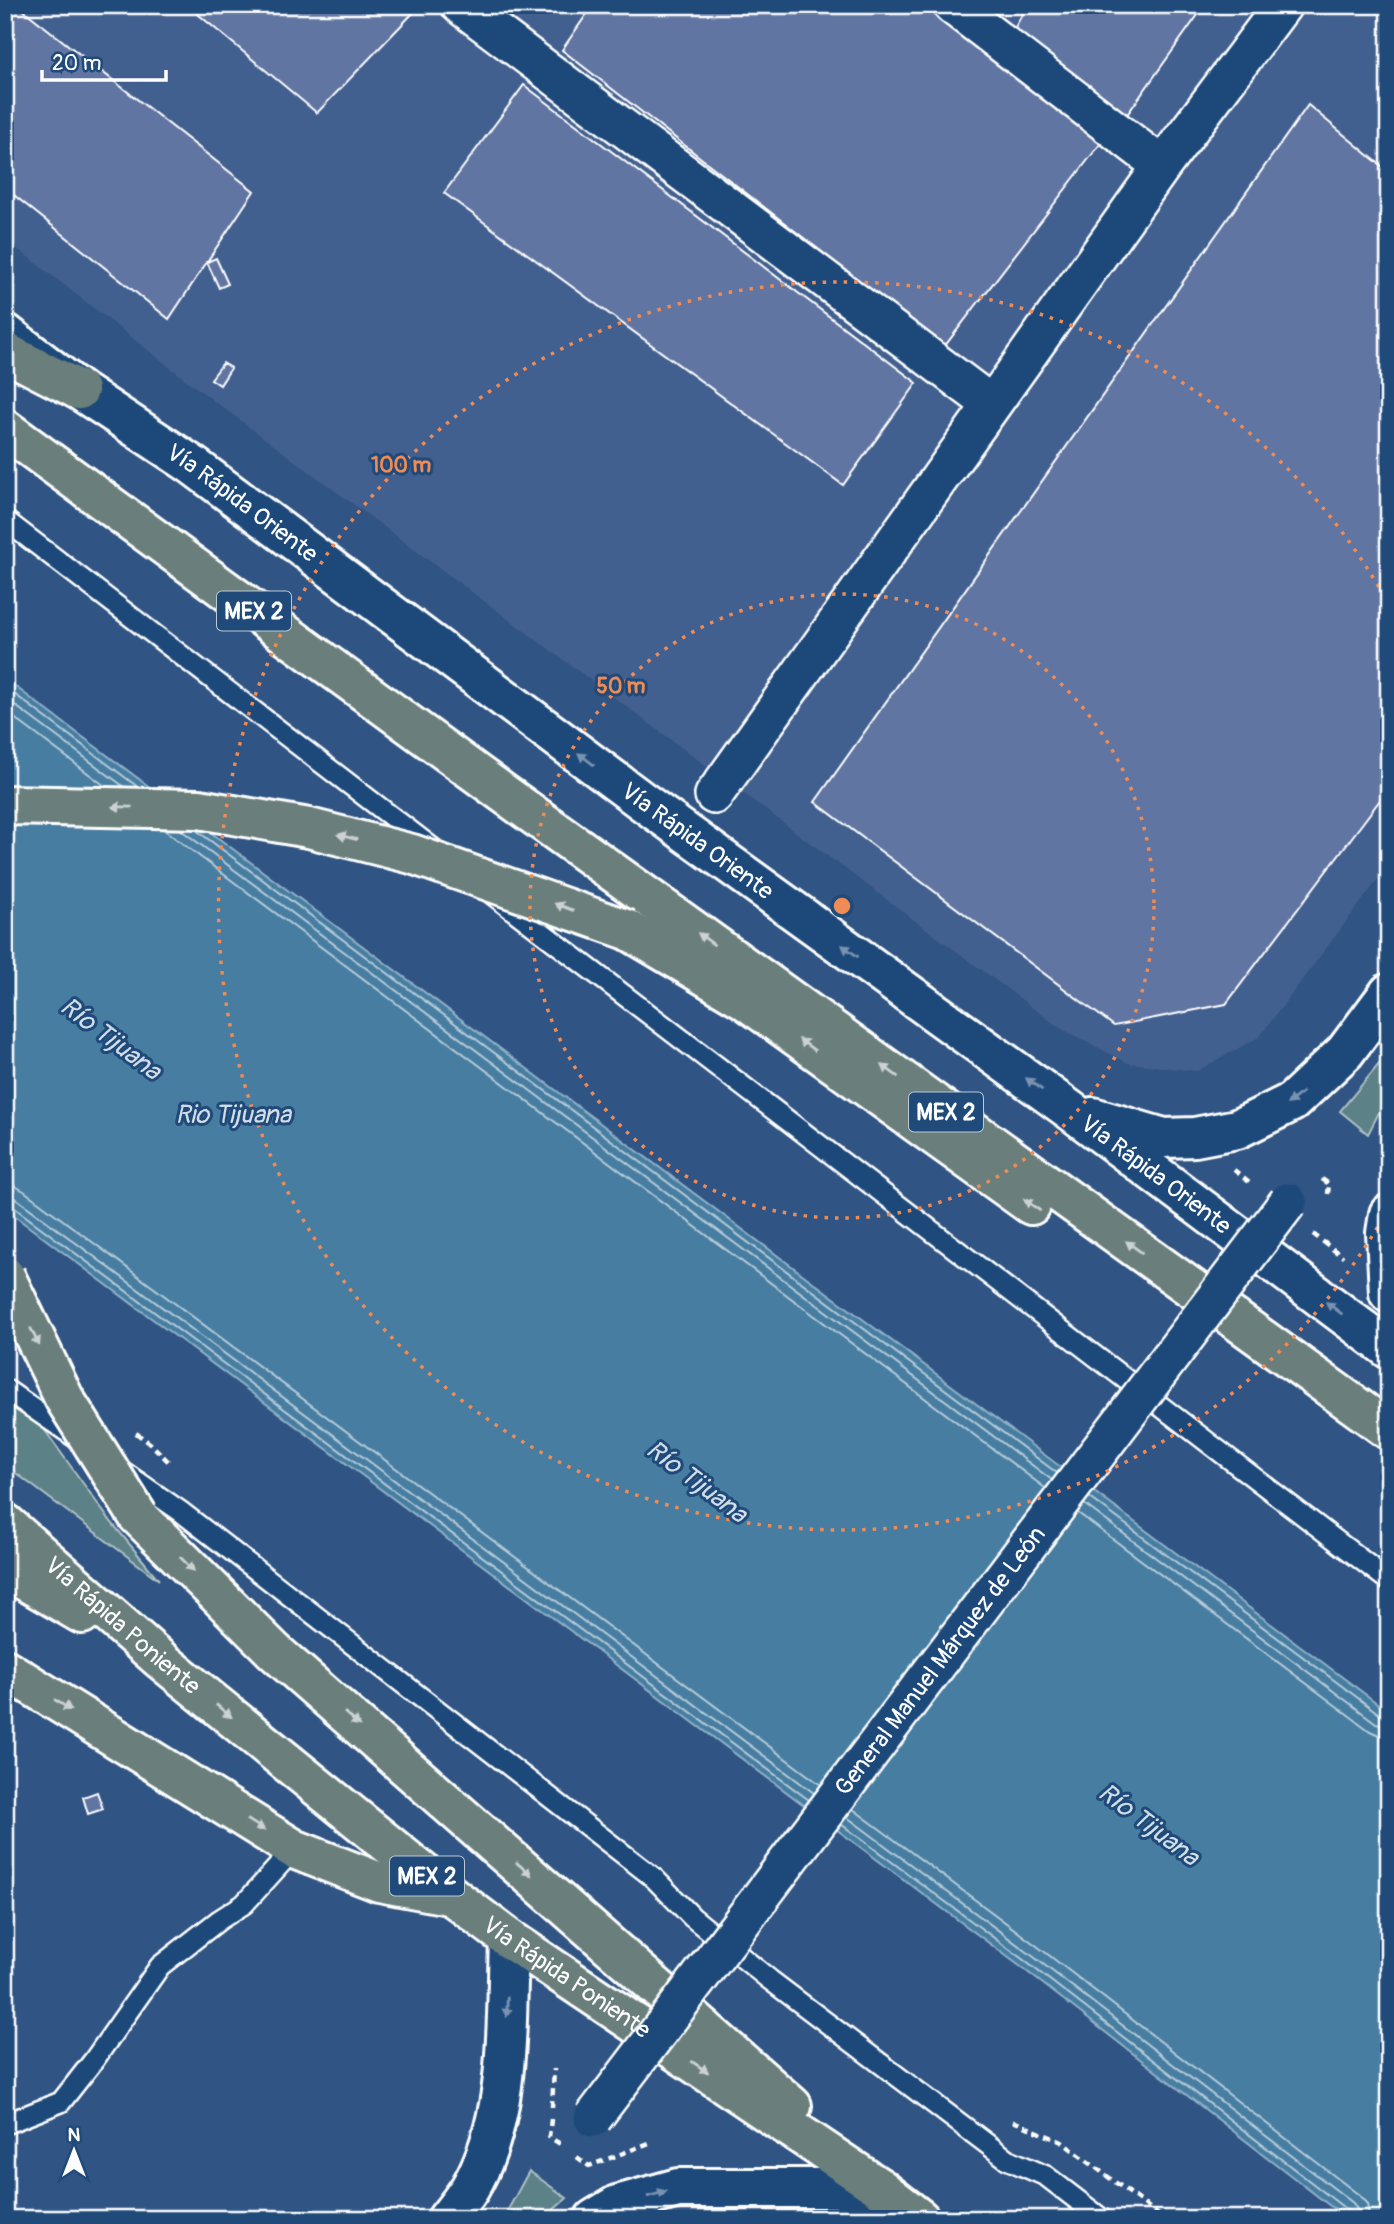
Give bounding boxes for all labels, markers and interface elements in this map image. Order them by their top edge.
scale bar [42,38,166,82]
text: 20 m [52,50,101,77]
street label: Vía Rápida Oriente [161,438,323,569]
text: 100 m [371,452,431,479]
road number: MEX 2 [217,592,291,631]
text: 50 m [597,673,646,700]
one-way arrow [577,752,596,766]
street label: Vía Rápida Oriente [615,777,779,906]
one-way arrow [111,802,133,813]
one-way arrow [336,831,358,842]
centre of rings [830,894,854,918]
one-way arrow [553,901,574,912]
one-way arrow [697,931,715,946]
one-way arrow [841,943,859,958]
water label: Río Tijuana [54,990,169,1088]
one-way arrow [797,1038,816,1052]
one-way arrow [881,1065,899,1079]
one-way arrow [1025,1077,1043,1091]
one-way arrow [1286,1091,1304,1106]
road number: MEX 2 [909,1092,983,1132]
water label: Rio Tijuana [175,1099,293,1131]
street label: Vía Rápida Oriente [1075,1109,1237,1241]
one-way arrow [1023,1198,1041,1212]
one-way arrow [1125,1240,1144,1254]
one-way arrow [1325,1301,1343,1315]
one-way arrow [29,1327,40,1347]
water label: Río Tijuana [640,1433,755,1531]
street label: General Manuel Márquez de León [829,1521,1052,1802]
street label: Vía Rápida Poniente [39,1551,206,1701]
one-way arrow [178,1555,195,1572]
one-way arrow [54,1699,73,1712]
one-way arrow [216,1703,233,1718]
one-way arrow [344,1711,361,1726]
water label: Río Tijuana [1092,1776,1207,1874]
one-way arrow [247,1819,266,1832]
road number: MEX 2 [390,1856,464,1896]
one-way arrow [515,1861,532,1876]
street label: Vía Rápida Poniente [477,1910,656,2045]
one-way arrow [501,1996,512,2018]
one-way arrow [691,2060,709,2074]
north arrow [38,2116,108,2186]
text: N [68,2123,81,2147]
one-way arrow [646,2188,668,2199]

